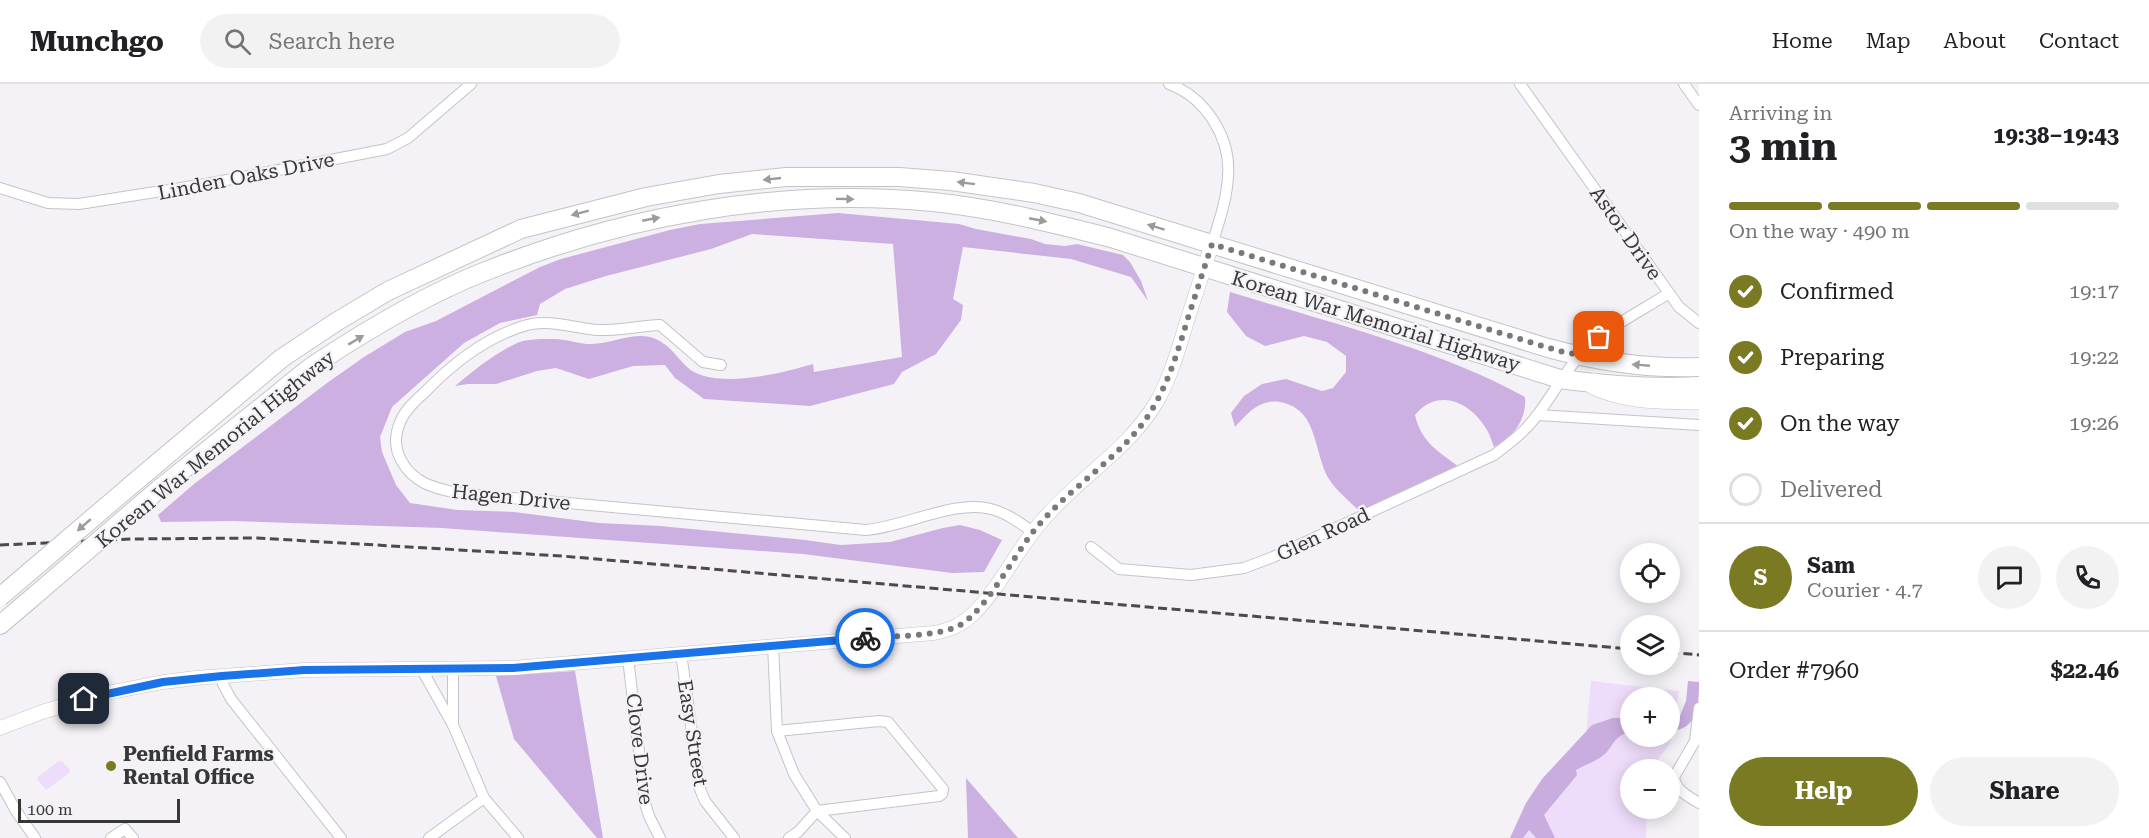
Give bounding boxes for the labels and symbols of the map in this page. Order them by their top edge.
street label: Linden Oaks Drive [156,147,336,205]
one-way arrow [762,174,781,184]
one-way arrow [957,178,976,187]
street label: Astor Drive [1585,182,1667,284]
one-way arrow [835,194,854,204]
one-way arrow [571,209,589,219]
one-way arrow [642,214,661,223]
one-way arrow [1029,216,1048,225]
one-way arrow [1147,222,1165,231]
street label: Korean War Memorial Highway [1229,266,1523,376]
pin [1573,311,1624,362]
one-way arrow [348,334,364,345]
street label: Korean War Memorial Highway [91,345,339,553]
one-way arrow [1631,360,1650,370]
street label: Hagen Drive [450,479,572,515]
street label: Glen Road [1273,502,1373,566]
one-way arrow [76,519,92,532]
courier [835,608,895,668]
pin [58,673,109,724]
street label: Easy Street [673,678,713,788]
street label: Clove Drive [621,692,659,806]
place label: Penfield Farms Rental Office [123,742,274,789]
marker: Penfield Farms Rental Office [104,759,118,773]
scale bar [18,796,180,824]

